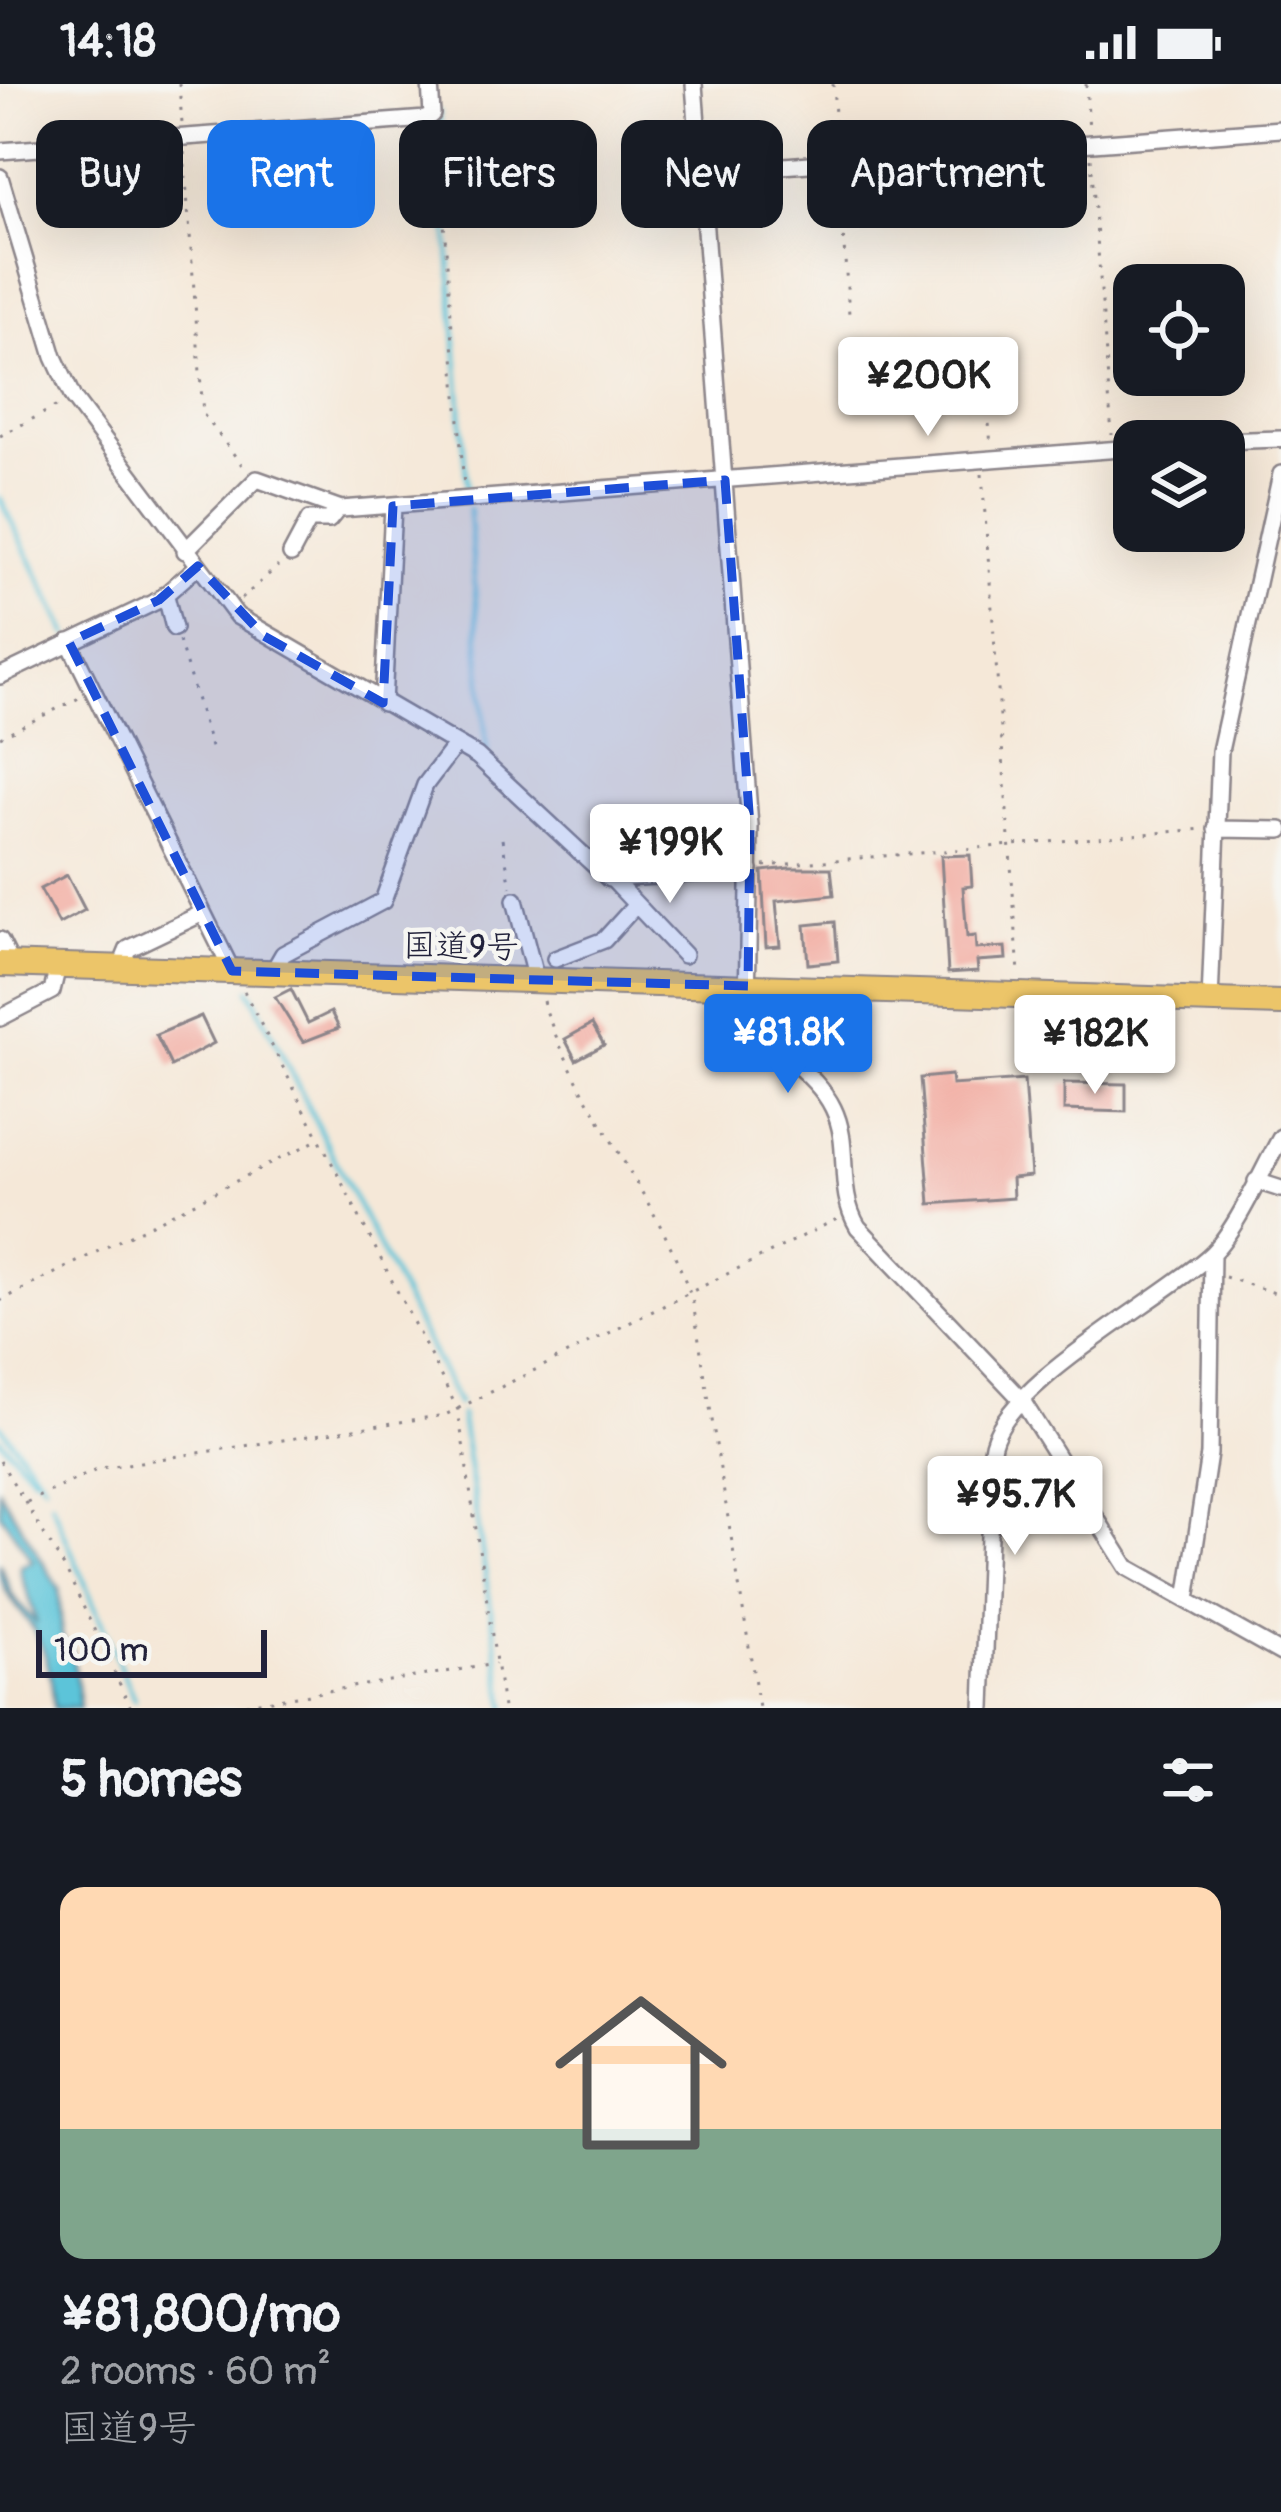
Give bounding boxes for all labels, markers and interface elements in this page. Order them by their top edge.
text: 14:18 [60,14,156,70]
chip: Buy [36,120,183,228]
chip: Rent [207,120,375,228]
chip: Filters [399,120,597,228]
chip: New [621,120,783,228]
chip: Apartment [807,120,1087,228]
map controls [1113,264,1245,552]
button: locate [1113,264,1245,396]
pin: ¥200K [844,337,1012,439]
text: ¥200K [865,351,991,400]
button: layers [1113,420,1245,552]
pin: ¥199K [586,804,754,906]
text: ¥199K [617,818,723,867]
street label: 国道9号 [403,925,519,968]
pin: ¥81.8K [690,994,886,1096]
pin: ¥182K [1011,995,1179,1097]
text: ¥81.8K [731,1008,845,1057]
text: ¥182K [1041,1009,1149,1058]
pin: ¥95.7K [917,1456,1113,1558]
text: ¥95.7K [955,1470,1075,1519]
scale bar [36,1624,267,1677]
text: 100 m [54,1630,148,1671]
icon: filters [1155,1747,1221,1813]
text: 5 homes [60,1748,242,1812]
icon: home [533,1965,749,2181]
text: ¥81,800/mo [60,2283,340,2347]
text: 2 rooms · 60 m² [60,2347,331,2396]
text: 国道9号 [60,2404,197,2453]

